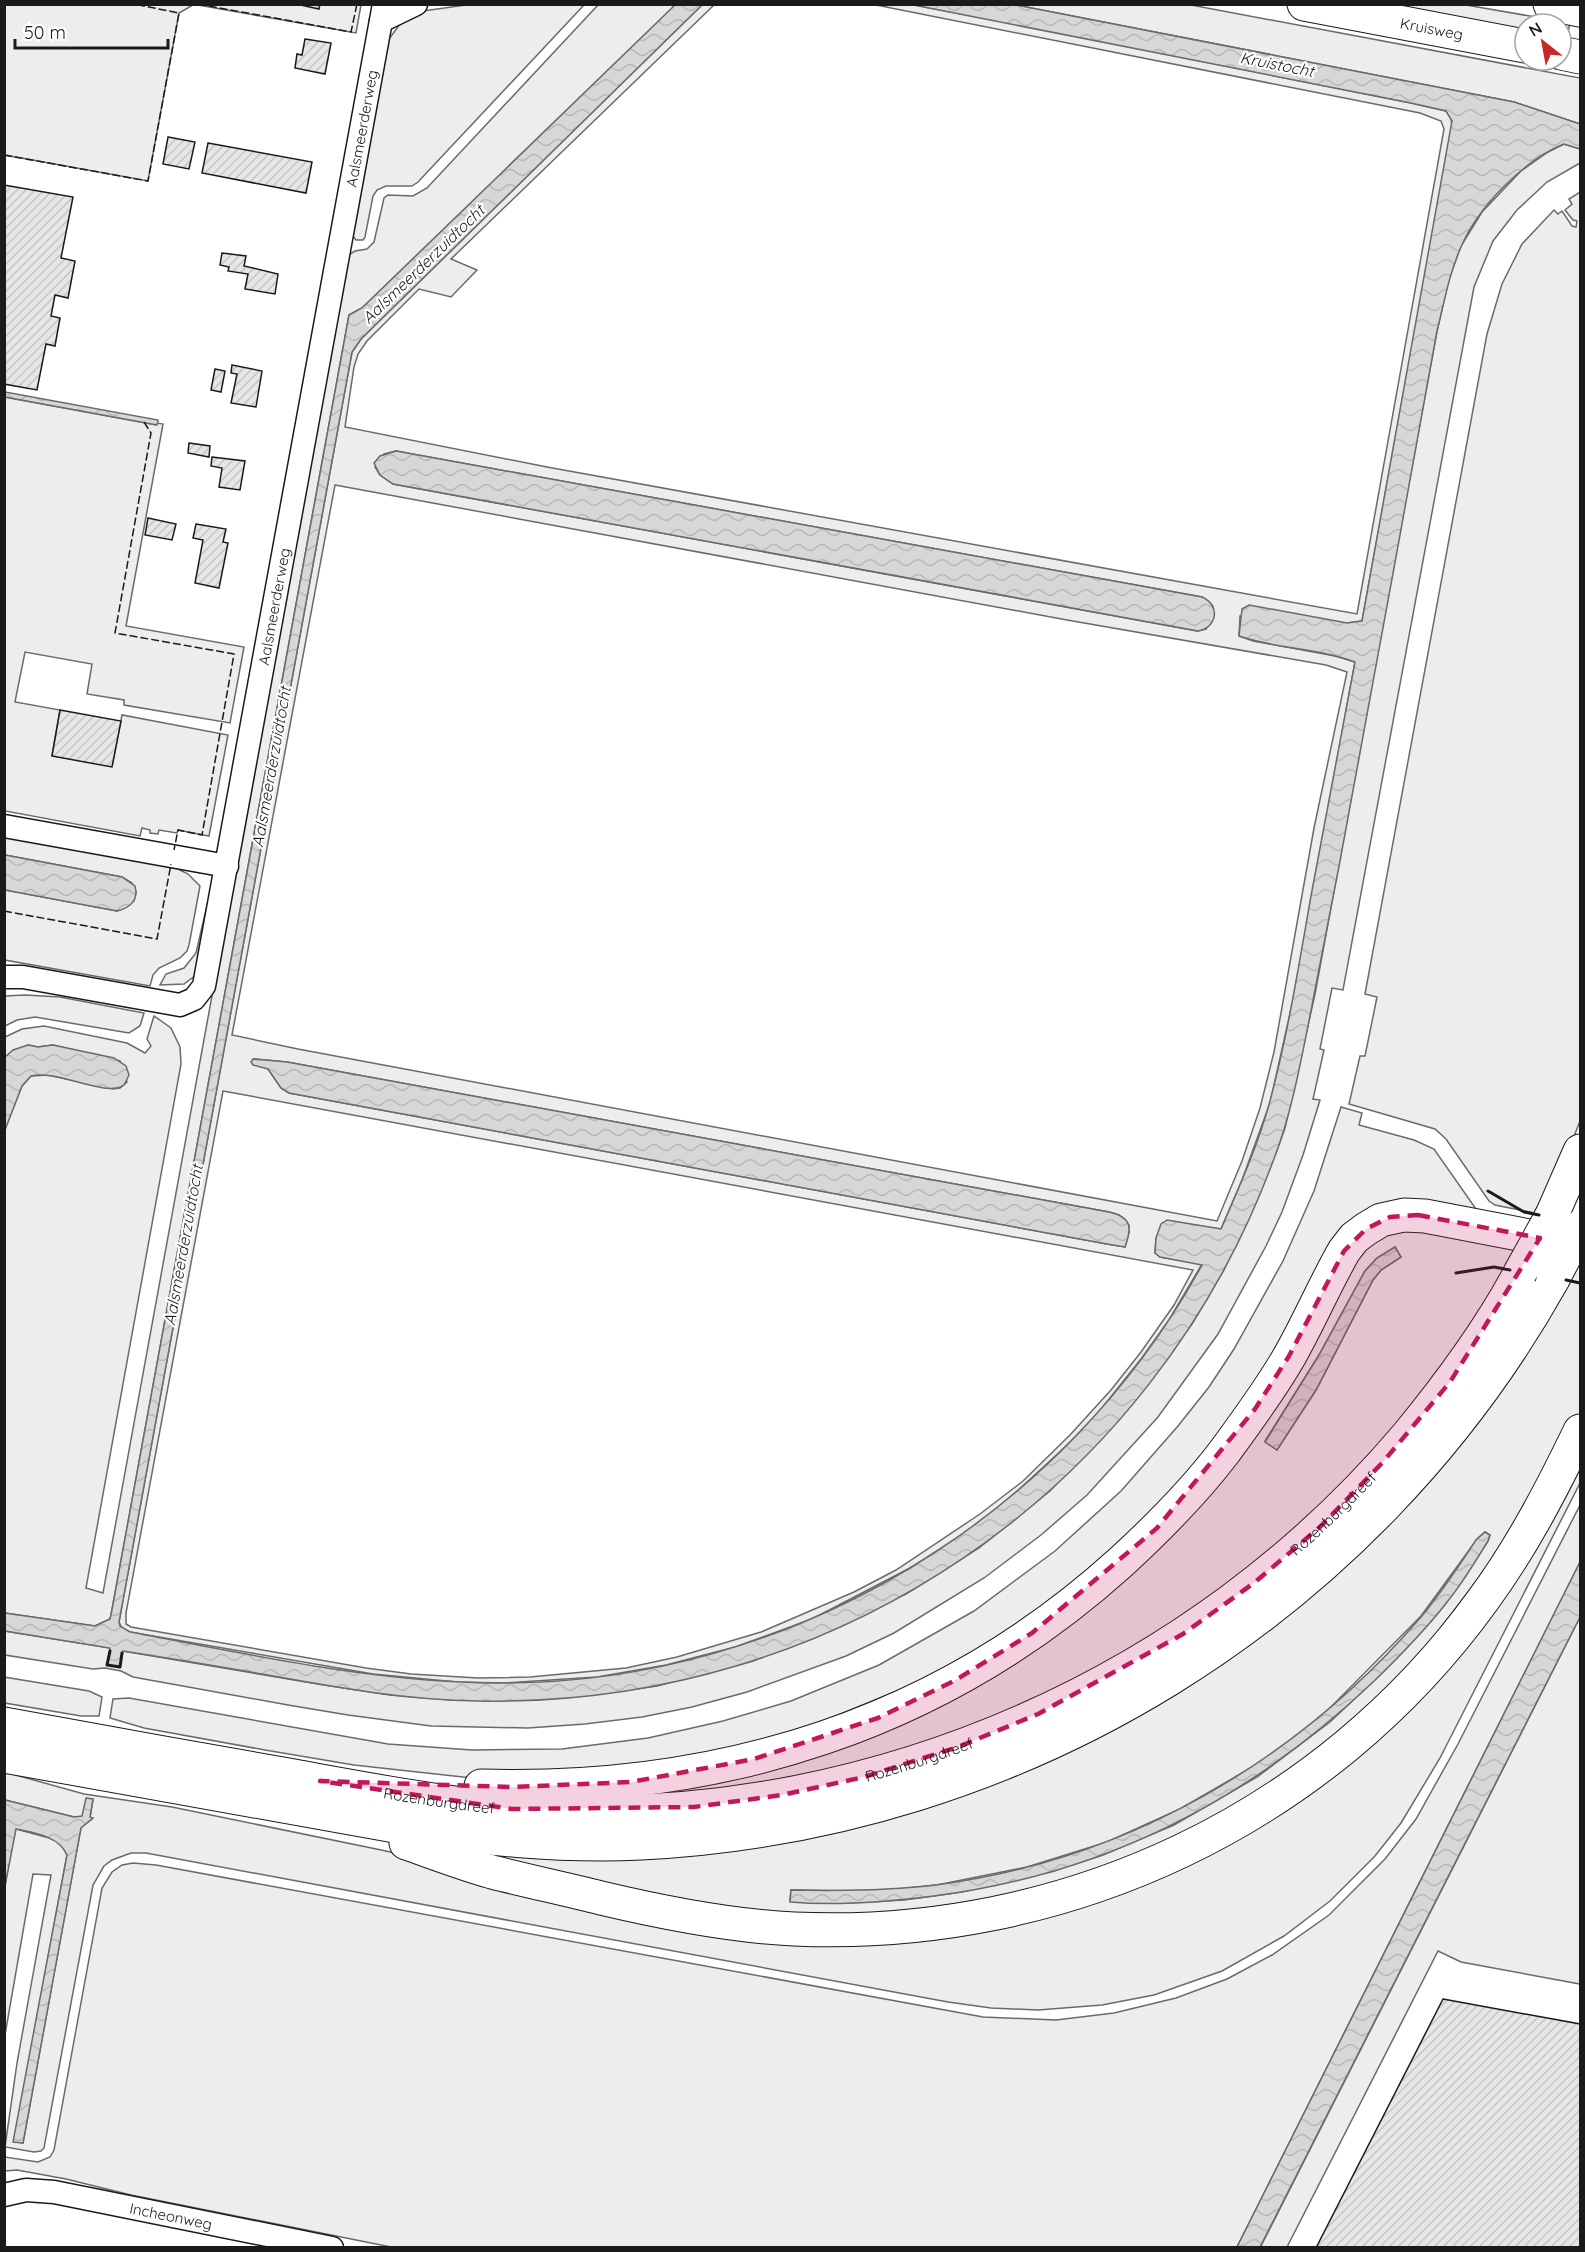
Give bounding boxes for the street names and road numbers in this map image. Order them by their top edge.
street label: Kruisweg [1399,13,1465,44]
street label: Aalsmeerderweg [341,68,381,189]
street label: Aalsmeerderweg [254,546,294,667]
street label: Rozenburgdreef [1286,1467,1380,1559]
street label: Rozenburgdreef [863,1733,976,1786]
street label: Rozenburgdreef [382,1783,497,1817]
street label: Incheonweg [128,2198,214,2233]

